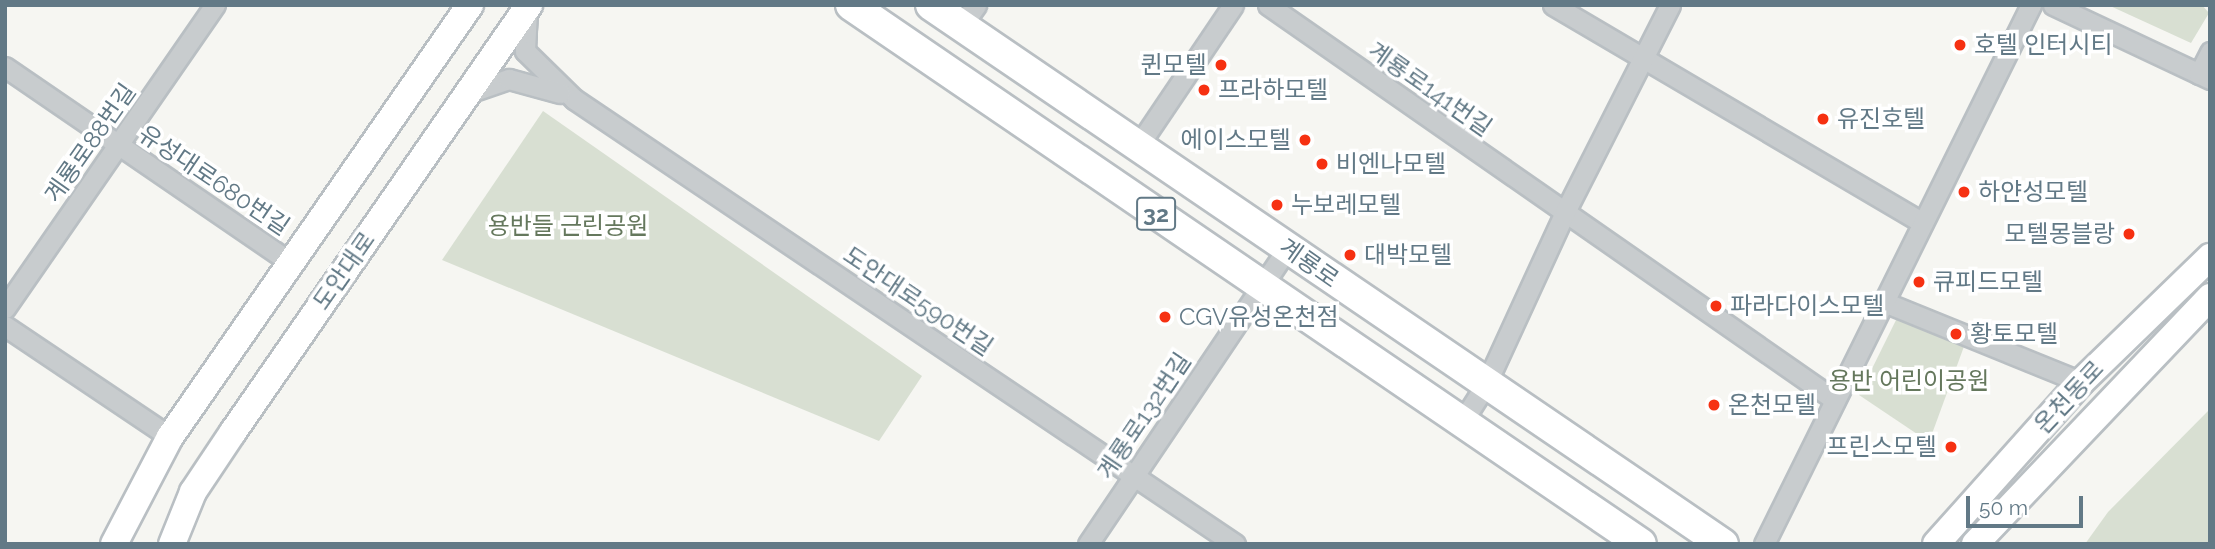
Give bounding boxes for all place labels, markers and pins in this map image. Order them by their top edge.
place label: 호텔 인터시티 [1974,31,2113,59]
marker: 호텔 인터시티 [1952,37,1968,53]
place label: 퀸모텔 [1141,51,1207,79]
marker: 퀸모텔 [1213,57,1229,73]
place label: 프라하모텔 [1218,76,1328,104]
marker: 프라하모텔 [1196,82,1212,98]
place label: 유진호텔 [1837,105,1925,133]
marker: 유진호텔 [1815,111,1831,127]
place label: 에이스모텔 [1181,126,1291,154]
marker: 에이스모텔 [1297,132,1313,148]
place label: 비엔나모텔 [1336,150,1446,178]
marker: 비엔나모텔 [1314,156,1330,172]
place label: 하얀성모텔 [1978,178,2088,206]
marker: 하얀성모텔 [1956,184,1972,200]
place label: 누보레모텔 [1291,191,1401,219]
marker: 누보레모텔 [1269,197,1285,213]
place label: 모텔몽블랑 [2005,220,2115,248]
marker: 모텔몽블랑 [2121,226,2137,242]
place label: 대박모텔 [1364,241,1452,269]
marker: 대박모텔 [1342,247,1358,263]
place label: 큐피드모텔 [1933,268,2043,296]
marker: 큐피드모텔 [1911,274,1927,290]
place label: 파라다이스모텔 [1730,292,1885,320]
marker: 파라다이스모텔 [1708,298,1724,314]
place label: CGV유성온천점 [1179,303,1339,331]
marker: CGV유성온천점 [1157,309,1173,325]
place label: 황토모텔 [1970,320,2058,348]
marker: 황토모텔 [1948,326,1964,342]
place label: 온천모텔 [1728,391,1816,419]
marker: 온천모텔 [1706,397,1722,413]
place label: 프린스모텔 [1827,433,1937,461]
marker: 프린스모텔 [1943,439,1959,455]

